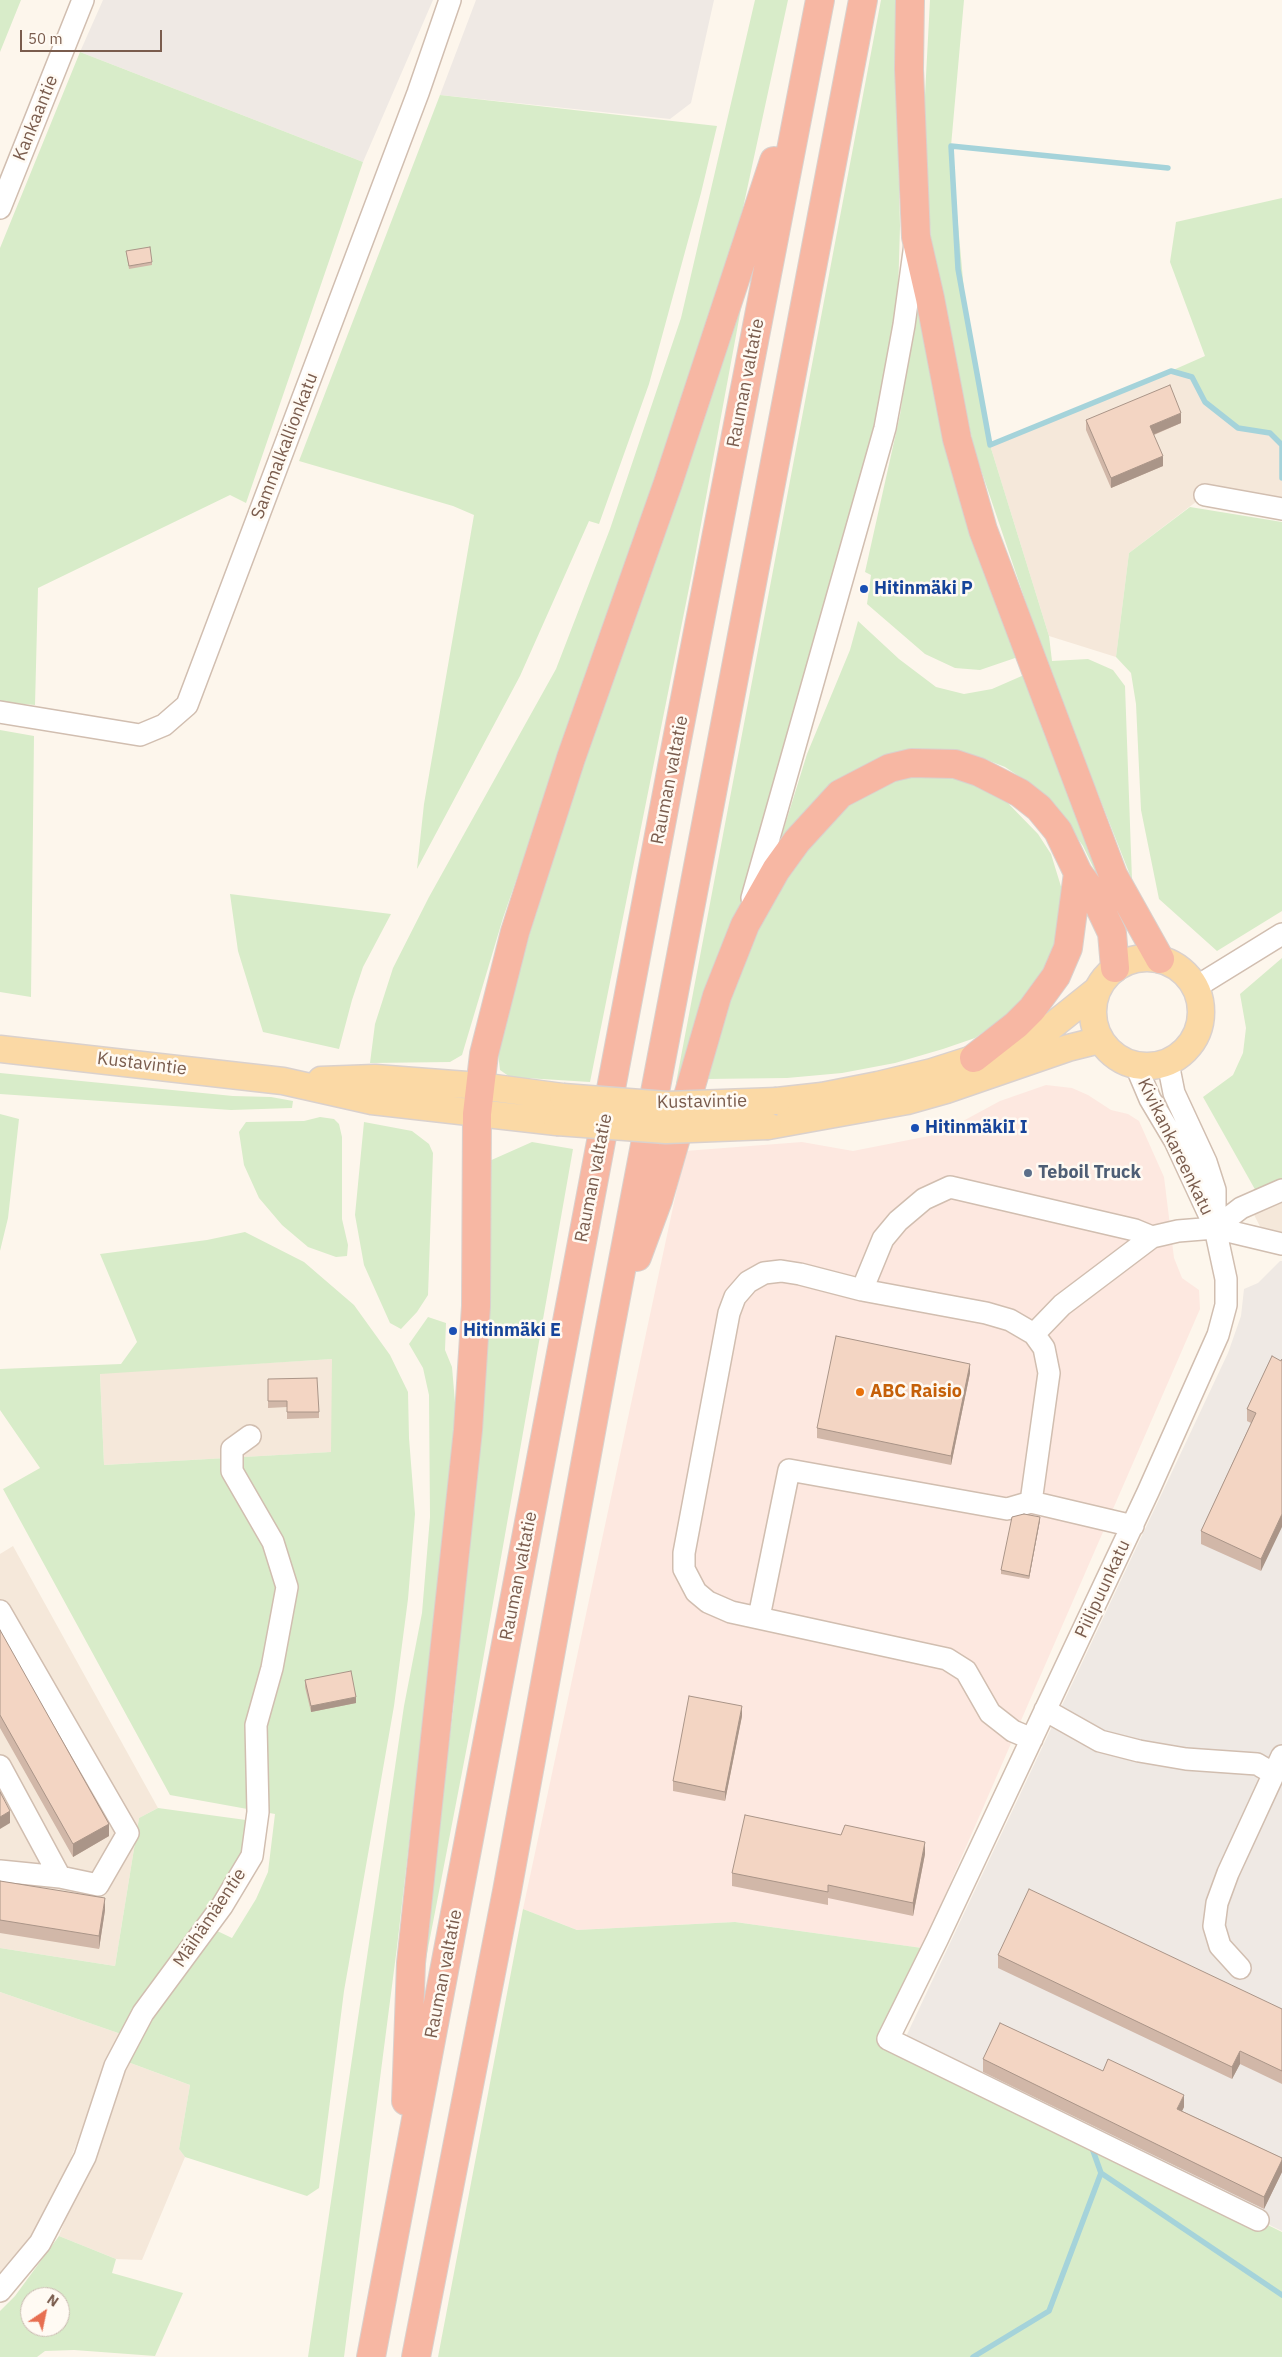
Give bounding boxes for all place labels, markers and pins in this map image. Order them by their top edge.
place label: Hitinmäki P [874,578,973,600]
marker: Hitinmäki P [858,583,870,595]
place label: HitinmäkiI I [925,1117,1028,1139]
marker: HitinmäkiI I [909,1122,921,1134]
place label: Teboil Truck [1038,1162,1141,1184]
marker: Teboil Truck [1022,1167,1034,1179]
place label: Hitinmäki E [463,1320,561,1342]
marker: Hitinmäki E [447,1325,459,1337]
place label: ABC Raisio [870,1381,962,1403]
marker: ABC Raisio [854,1386,866,1398]

